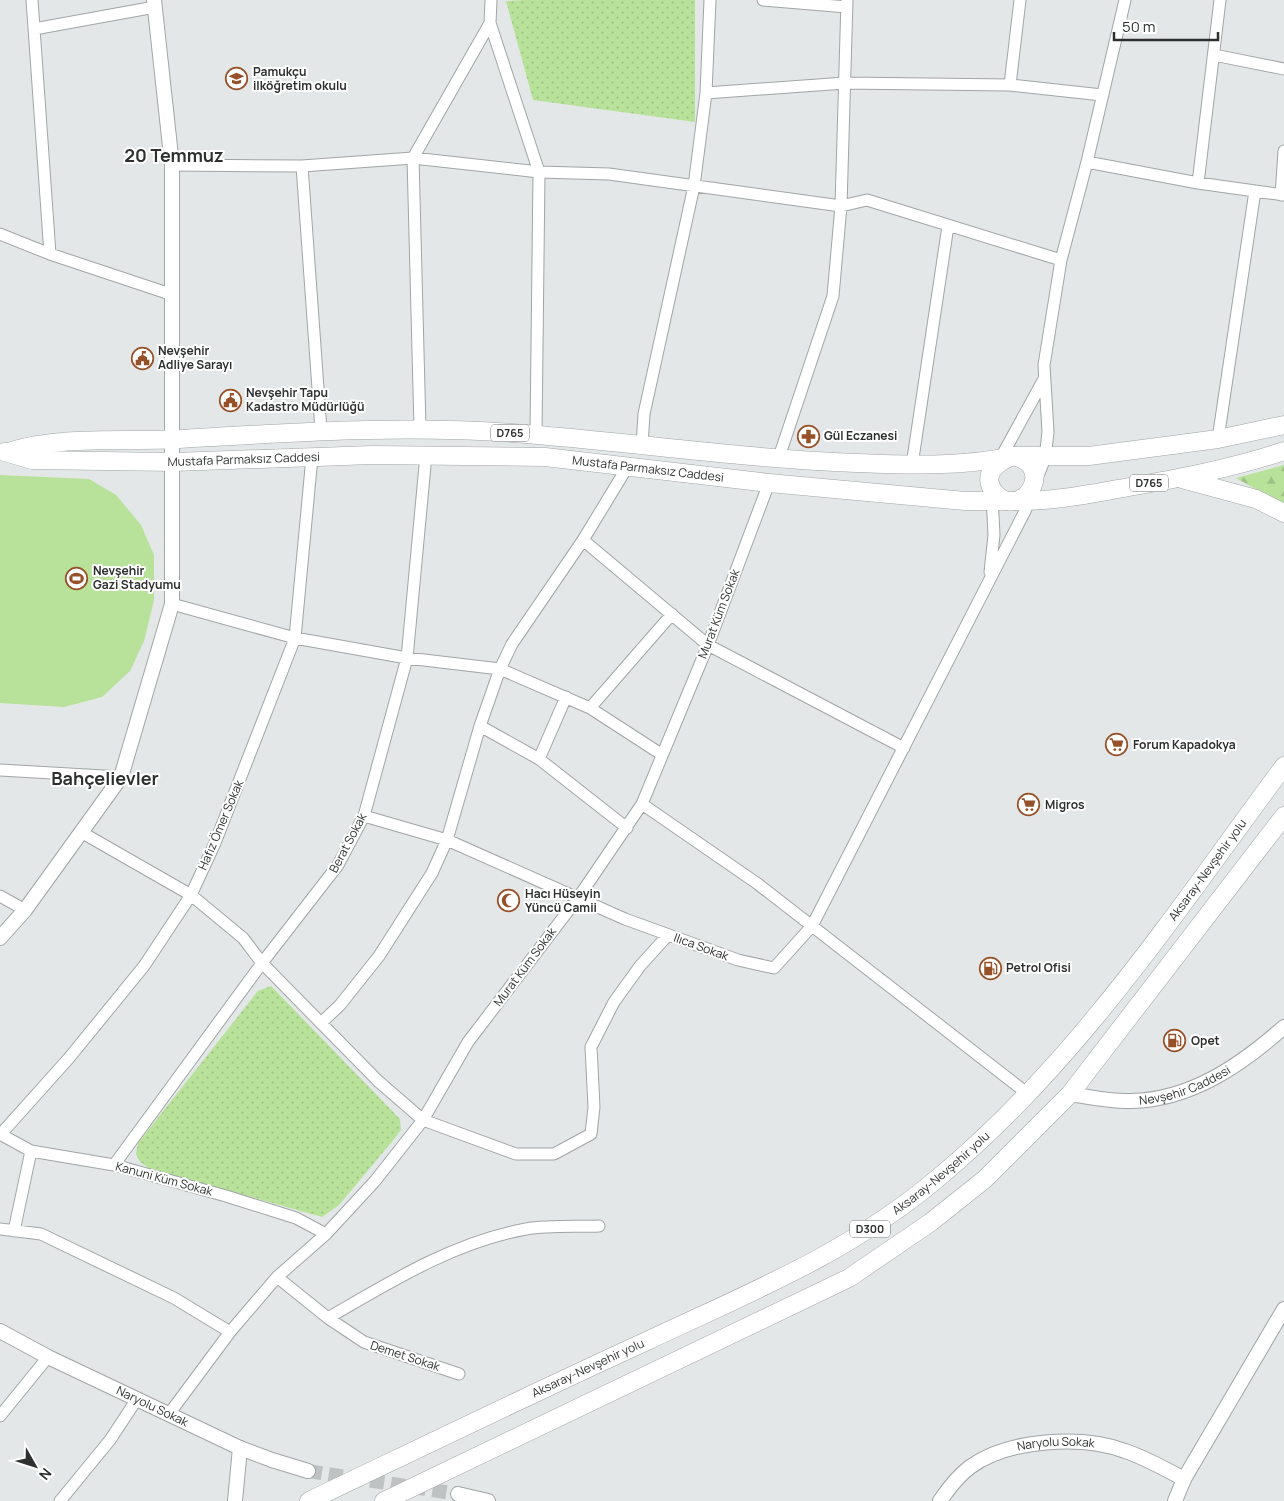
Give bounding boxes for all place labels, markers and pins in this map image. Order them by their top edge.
place label: Pamukçu ilköğretim okulu [253,63,347,94]
school or university icon: Pamukçu ilköğretim okulu [225,67,249,91]
place label: Nevşehir Adliye Sarayı [158,342,232,373]
public building icon: Nevşehir Adliye Sarayı [130,346,154,370]
place label: Nevşehir Tapu Kadastro Müdürlüğü [246,384,364,415]
public building icon: Nevşehir Tapu Kadastro Müdürlüğü [218,388,242,412]
pharmacy icon: Gül Eczanesi [796,424,820,448]
place label: Gül Eczanesi [824,427,897,444]
place label: Nevşehir Gazi Stadyumu [93,562,181,593]
sports icon: Nevşehir Gazi Stadyumu [65,566,89,590]
supermarket icon: Forum Kapadokya [1105,733,1129,757]
place label: Forum Kapadokya [1133,736,1236,753]
supermarket icon: Migros [1017,793,1041,817]
place label: Migros [1045,796,1085,813]
place label: Hacı Hüseyin Yüncü Camii [525,885,600,916]
mosque icon: Hacı Hüseyin Yüncü Camii [497,889,521,913]
fuel station icon: Petrol Ofisi [978,956,1002,980]
place label: Petrol Ofisi [1006,959,1071,976]
fuel station icon: Opet [1163,1029,1187,1053]
place label: Opet [1191,1032,1220,1049]

